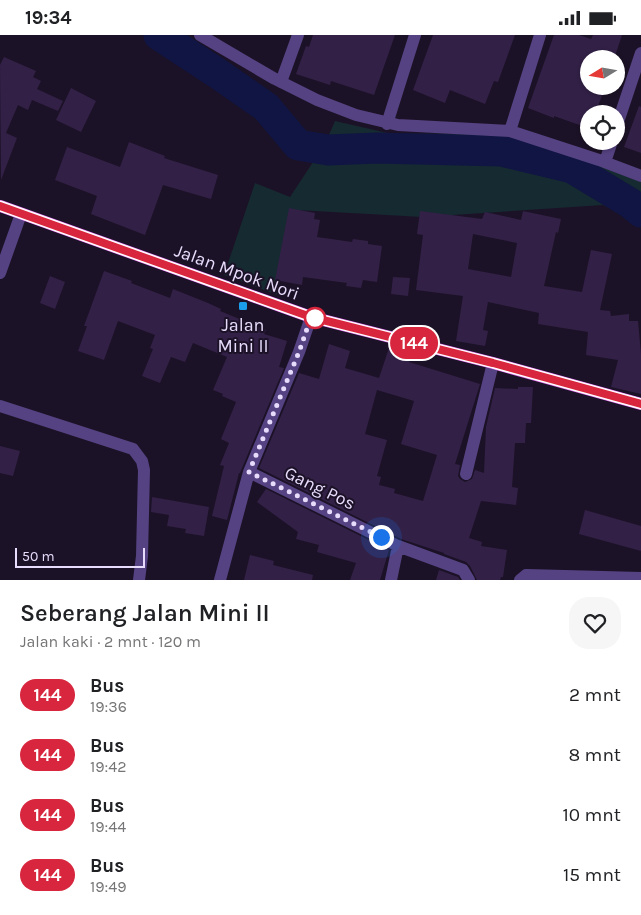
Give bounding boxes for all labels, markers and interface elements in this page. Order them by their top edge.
text: 19:34 [25,7,72,29]
north arrow [580,50,625,95]
map controls [580,50,625,150]
button: locate [580,105,625,150]
street label: Jalan Mpok Nori [172,239,302,305]
marker: Jalan Mini II [237,300,249,312]
unlabelled marker [304,307,326,329]
place label: Jalan Mini II [217,314,269,357]
line badge: 144 [385,327,443,359]
text: 144 [400,332,428,354]
street label: Gang Pos [281,461,359,515]
your location [369,525,394,550]
scale bar [15,545,145,568]
text: 50 m [22,548,55,565]
button: heart [569,597,621,649]
text: Seberang Jalan Mini II [20,599,270,627]
text: Jalan kaki · 2 mnt · 120 m [20,632,201,651]
text: Bus [90,675,124,697]
text: 144 [34,684,61,706]
text: 2 mnt [569,684,621,706]
text: 19:36 [90,697,127,716]
text: Bus [90,735,124,757]
text: 144 [34,744,61,766]
text: 8 mnt [568,744,621,766]
text: 19:42 [90,757,126,776]
text: Bus [90,795,124,817]
text: 144 [34,804,61,826]
text: 10 mnt [563,804,621,826]
text: 19:44 [90,817,126,836]
text: Bus [90,855,124,877]
text: 144 [34,864,61,886]
text: 15 mnt [563,864,621,886]
text: 19:49 [90,877,126,896]

